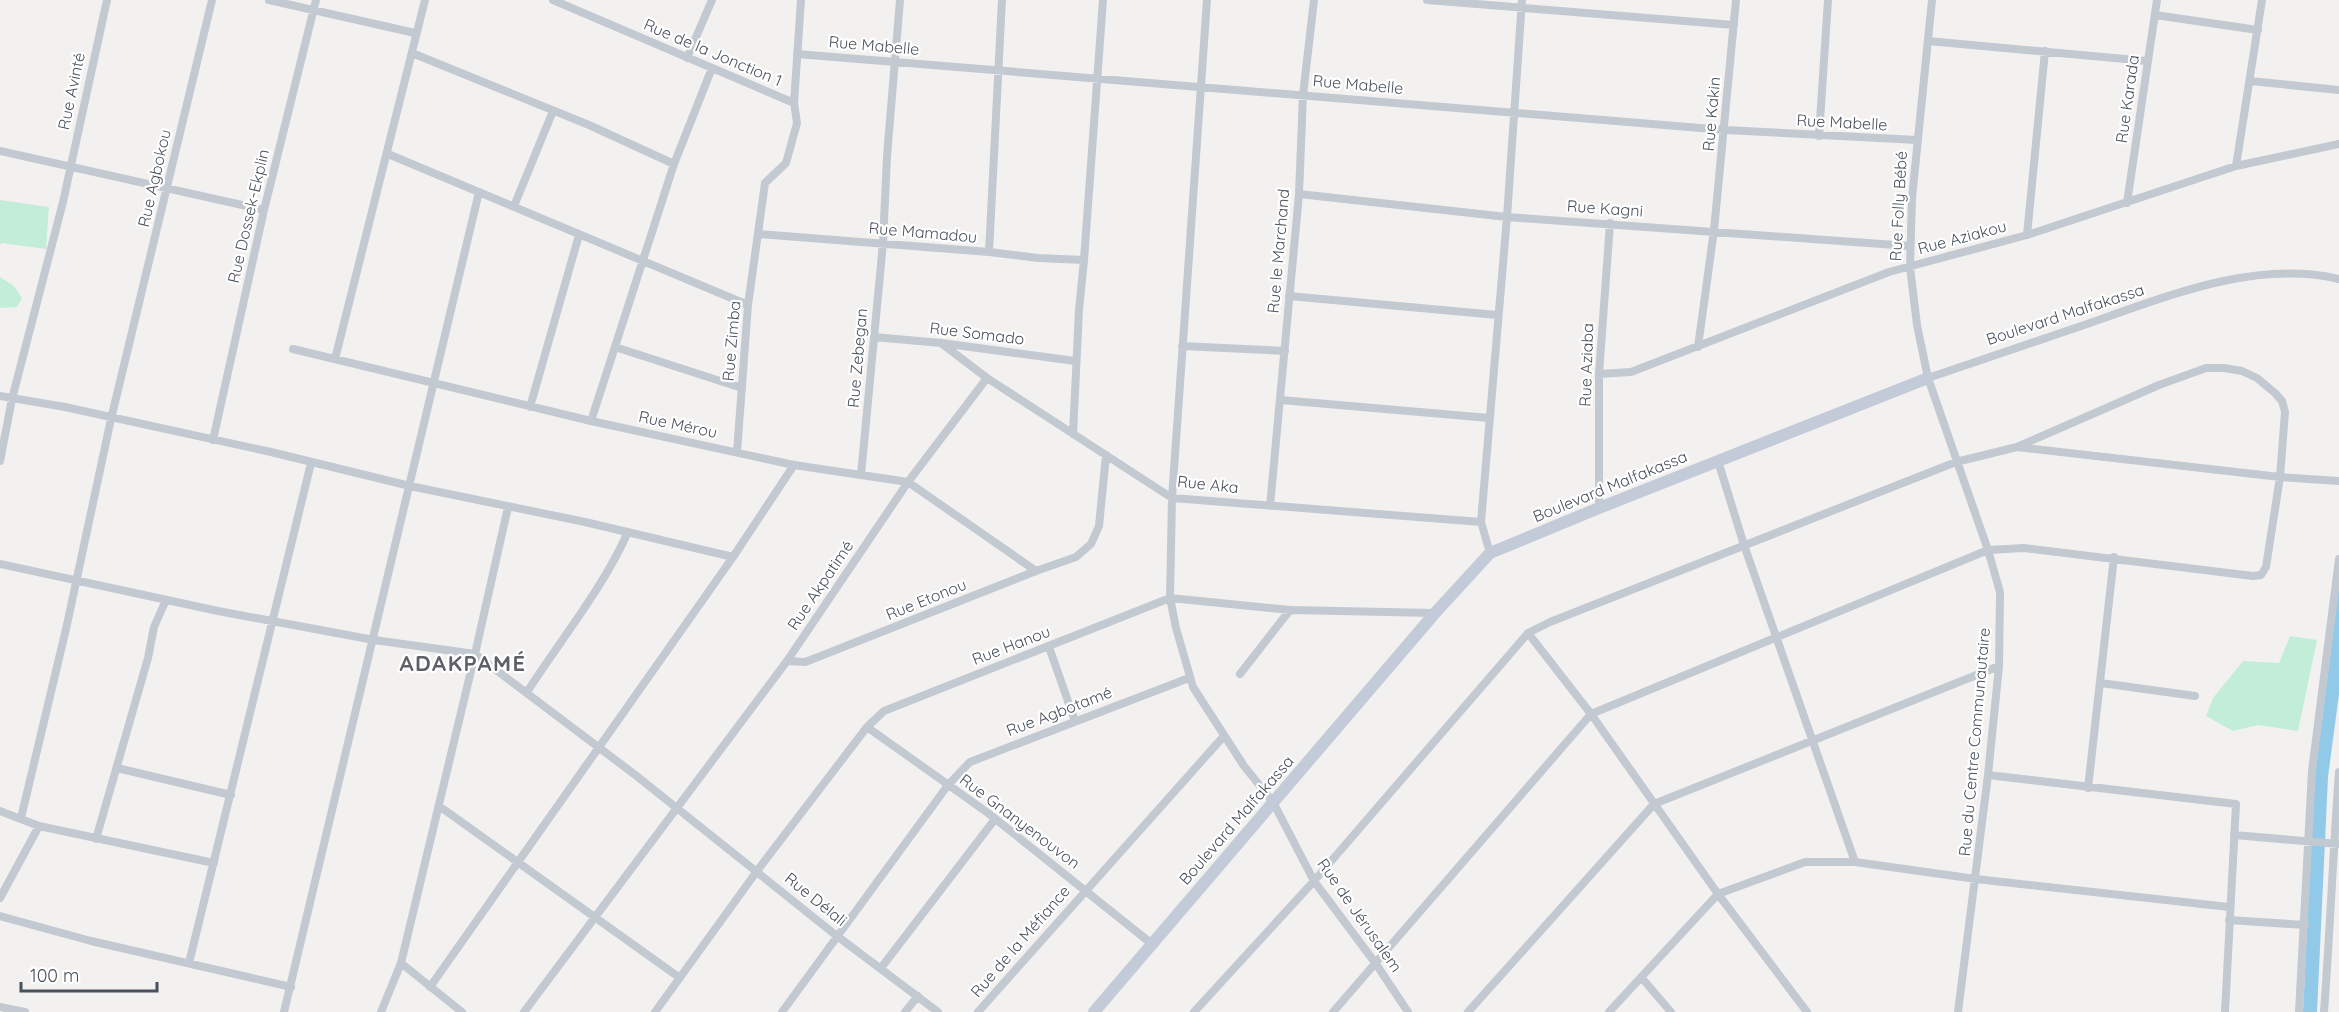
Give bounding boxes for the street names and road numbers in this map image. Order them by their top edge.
street label: Rue de la Jonction 1 [641,14,785,90]
street label: Rue Mabelle [828,31,920,59]
street label: Rue Avinté [53,51,89,131]
street label: Rue Karada [2111,54,2143,144]
street label: Rue Mabelle [1312,70,1404,98]
street label: Rue Kakin [1698,76,1724,152]
street label: Rue Mabelle [1796,110,1888,134]
street label: Rue Agbokou [133,127,175,229]
street label: Rue Dossek-Ekplin [223,147,273,285]
street label: Rue Folly Bébé [1885,150,1911,262]
street label: Rue le Marchand [1263,188,1293,314]
street label: Rue Kagni [1566,195,1644,221]
street label: Rue Aziakou [1915,216,2009,258]
street label: Rue Mamadou [868,217,978,247]
street label: Boulevard Malfakassa [1984,279,2146,349]
street label: Rue Zimba [718,300,744,382]
street label: Rue Zebegan [843,307,871,409]
street label: Rue Somado [928,317,1026,349]
street label: Rue Aziaba [1575,323,1597,407]
street label: Rue Mérou [637,406,719,442]
street label: Boulevard Malfakassa [1530,446,1690,526]
street label: Rue Aka [1176,471,1240,497]
street label: Rue Akpatimé [783,536,857,634]
street label: Rue Etonou [883,574,969,624]
street label: Rue Hanou [969,621,1053,669]
street label: Rue du Centre Communautaire [1954,627,1994,857]
street label: Rue Agbotamé [1003,682,1115,740]
street label: Boulevard Malfakassa [1174,751,1298,889]
street label: Rue Gnanyenouvon [956,769,1084,873]
street label: Rue de Jérusalem [1313,854,1407,976]
street label: Rue Délali [781,868,851,930]
street label: Rue de la Méfiance [966,881,1074,1001]

